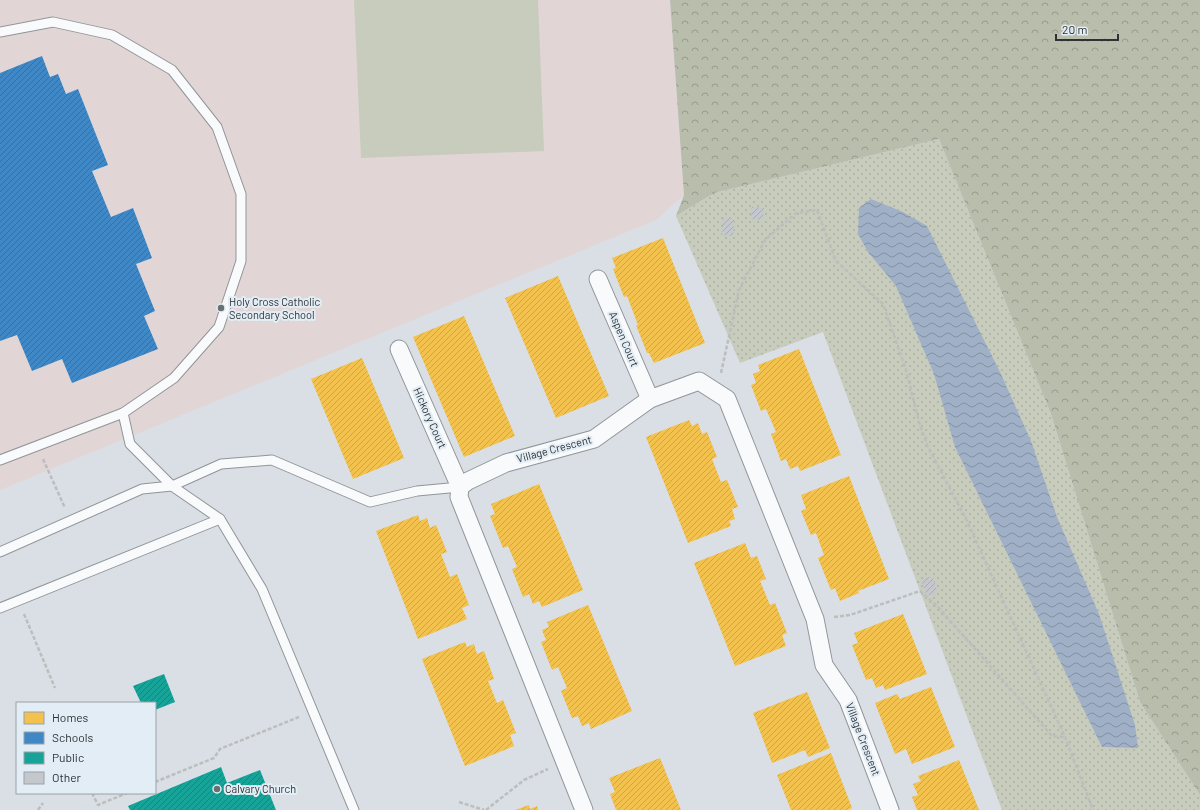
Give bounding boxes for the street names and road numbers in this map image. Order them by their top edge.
street label: Aspen Court [607,309,642,368]
street label: Hickory Court [411,385,450,450]
street label: Village Crescent [515,432,593,465]
street label: Village Crescent [844,701,883,777]

